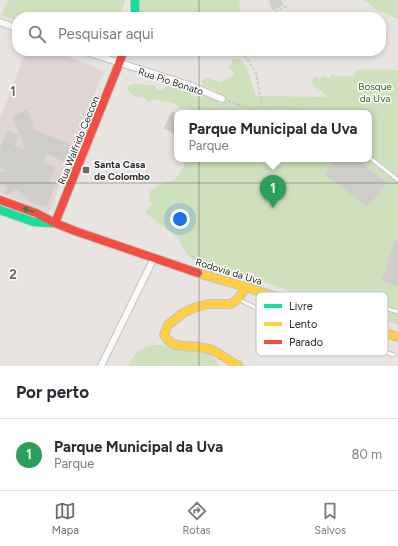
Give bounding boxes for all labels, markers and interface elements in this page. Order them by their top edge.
search box [12,12,386,56]
icon: search [26,23,48,45]
text: Pesquisar aqui [58,25,154,43]
street label: Rua Pio Bonato [137,65,205,98]
park label: Bosque da Uva [358,80,392,105]
text: 1 [10,84,16,99]
street label: Rua Walfrido Ceccon [55,94,102,186]
popup [174,110,372,162]
text: Parque Municipal da Uva [188,120,358,138]
text: Parque [188,138,229,153]
place label: Santa Casa de Colombo [94,158,150,183]
marker: Santa Casa de Colombo [81,165,91,175]
pin: 1 [260,175,286,208]
one-way arrow [22,206,34,212]
your location [170,209,190,229]
street label: Rodovia da Uva [194,255,264,288]
text: 2 [9,267,17,282]
legend [256,292,388,356]
text: Livre [289,300,313,313]
text: Lento [289,318,317,331]
text: Parado [289,336,323,349]
text: Por perto [16,382,89,402]
text: Parque Municipal da Uva [54,438,223,456]
text: 1 [26,447,32,462]
text: 80 m [351,447,382,462]
text: Parque [54,456,94,471]
tab: Mapa [52,500,79,537]
tab: Rotas [182,500,211,537]
tab: Salvos [314,500,346,537]

